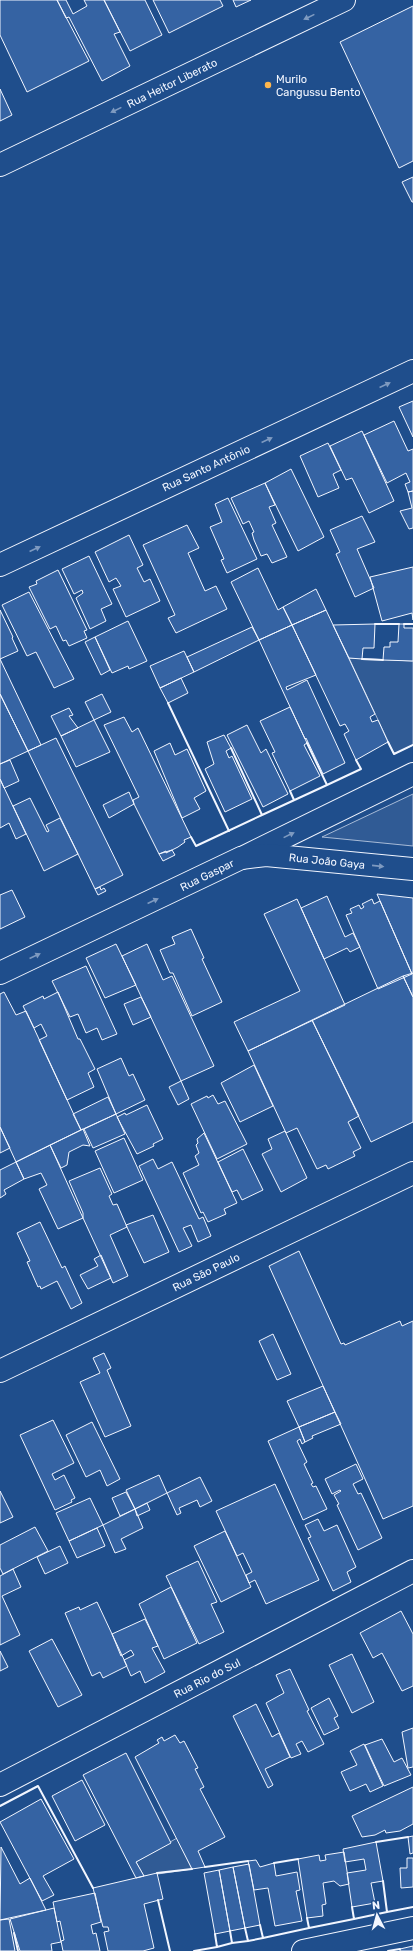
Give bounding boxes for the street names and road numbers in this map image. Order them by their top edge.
street label: Rua Heitor Liberato [125,56,219,111]
street label: Rua Santo Antônio [160,442,252,494]
street label: Rua João Gaya [288,851,366,872]
street label: Rua Gaspar [178,856,237,894]
street label: Rua São Paulo [170,1251,242,1294]
street label: Rua Rio do Sul [172,1656,243,1701]

